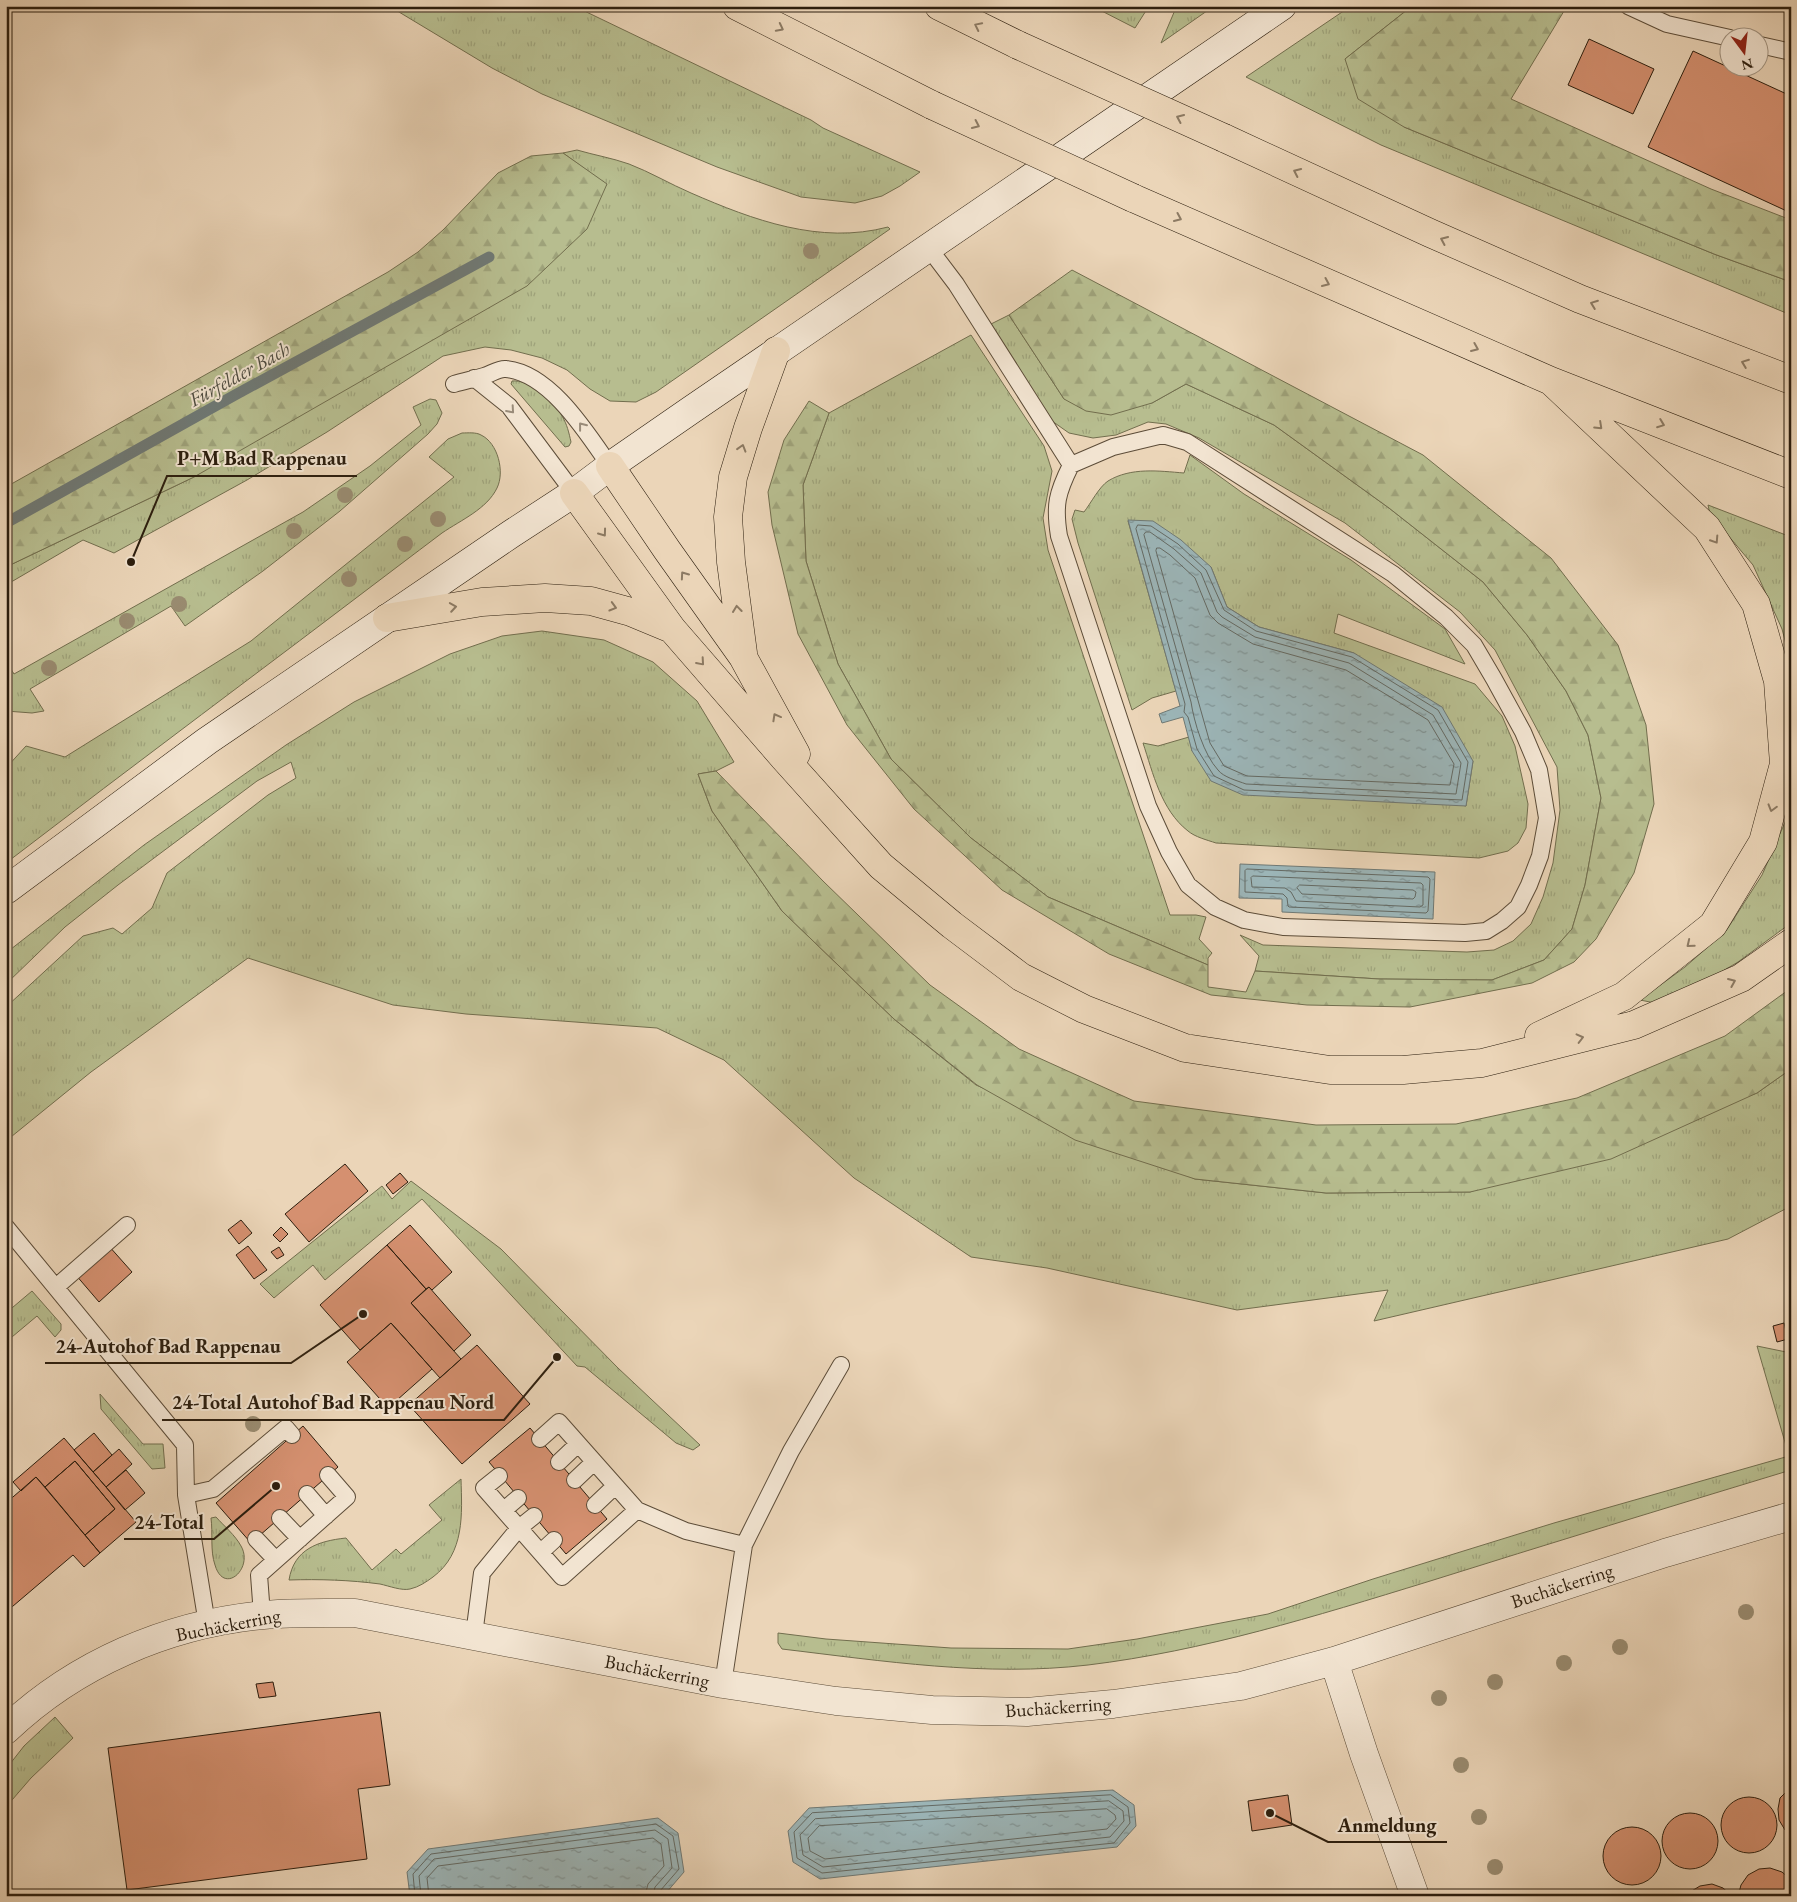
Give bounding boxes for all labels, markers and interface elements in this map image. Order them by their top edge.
one-way arrow [775,22,784,32]
one-way arrow [975,22,984,32]
north arrow [1720,28,1770,78]
text: N [1739,54,1755,75]
one-way arrow [1176,114,1185,125]
one-way arrow [971,119,980,130]
one-way arrow [1293,168,1302,178]
one-way arrow [1173,211,1182,222]
one-way arrow [1440,235,1449,246]
one-way arrow [1321,277,1330,288]
one-way arrow [1590,300,1598,310]
water label: Fürfelder Bach [183,335,294,413]
one-way arrow [1470,342,1479,353]
one-way arrow [1741,359,1750,369]
one-way arrow [505,404,514,413]
one-way arrow [1656,418,1665,429]
one-way arrow [1593,420,1602,429]
one-way arrow [579,423,587,432]
callout: P+M Bad Rappenau [167,441,357,476]
text: P+M Bad Rappenau [177,445,347,471]
one-way arrow [736,445,746,453]
one-way arrow [597,527,606,537]
one-way arrow [1709,534,1718,543]
one-way arrow [681,571,690,581]
one-way arrow [448,602,457,612]
one-way arrow [609,602,617,612]
one-way arrow [732,605,743,613]
one-way arrow [695,656,704,665]
one-way arrow [772,713,782,722]
one-way arrow [1767,803,1778,812]
one-way arrow [1686,938,1695,947]
one-way arrow [1727,977,1736,988]
one-way arrow [1576,1033,1585,1044]
callout: 24-Autohof Bad Rappenau [45,1328,291,1363]
text: 24-Autohof Bad Rappenau [55,1333,281,1359]
callout: 24-Total Autohof Bad Rappenau Nord [162,1385,504,1420]
text: 24-Total Autohof Bad Rappenau Nord [172,1389,494,1415]
callout: 24-Total [124,1504,214,1539]
text: 24-Total [134,1509,204,1535]
street label: Buchäckerring [1508,1558,1617,1614]
street label: Buchäckerring [174,1602,283,1647]
street label: Buchäckerring [603,1649,712,1694]
street label: Buchäckerring [1004,1691,1112,1723]
callout: Anmeldung [1328,1807,1447,1842]
text: Anmeldung [1337,1812,1437,1838]

